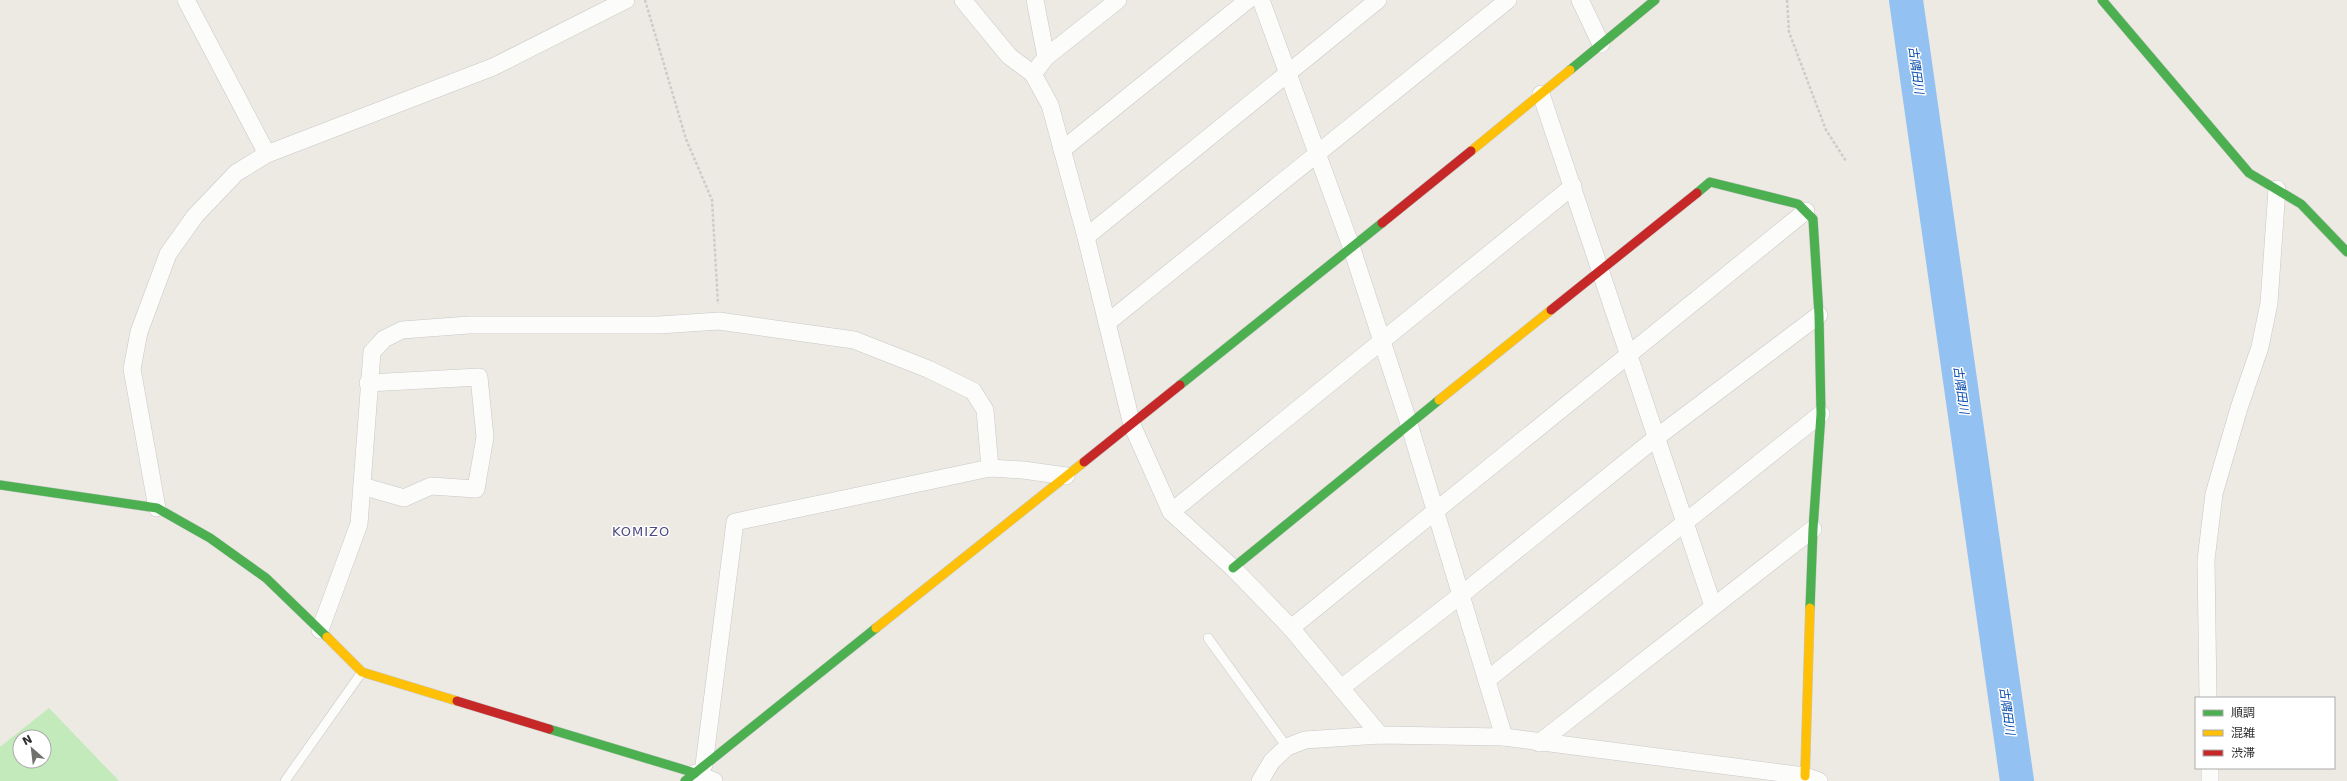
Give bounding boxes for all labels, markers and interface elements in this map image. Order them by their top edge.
water label: 古隅田川 [1906,45,1927,97]
water label: 古隅田川 [1951,365,1972,417]
district label: KOMIZO [612,524,670,539]
water label: 古隅田川 [1997,686,2018,738]
legend [2195,697,2335,769]
text: 順調 [2231,706,2255,720]
text: 混雑 [2231,726,2255,740]
north arrow [12,729,52,769]
text: N [20,733,35,749]
text: 渋滞 [2231,746,2255,760]

